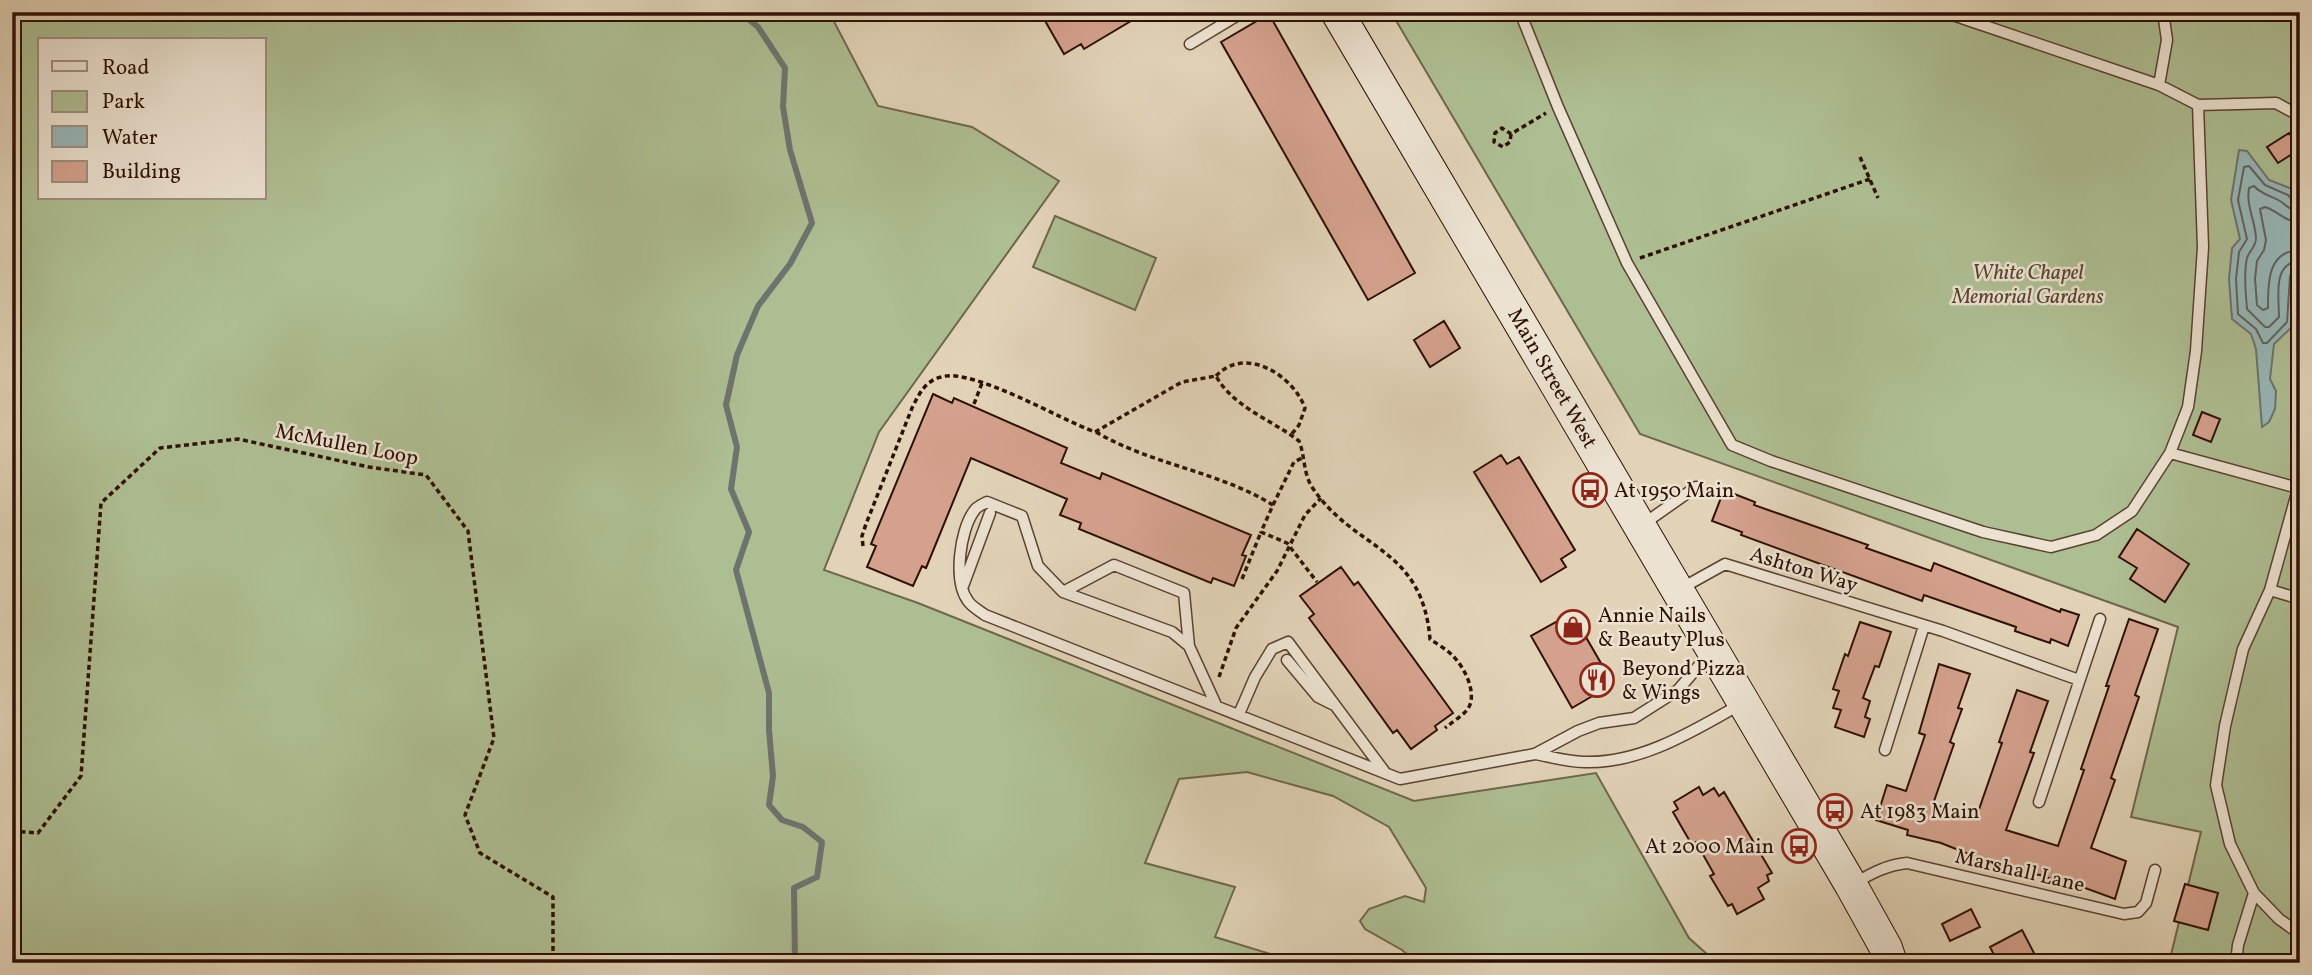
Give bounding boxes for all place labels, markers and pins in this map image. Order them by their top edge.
bus stop icon: At 1950 Main [1571,471,1609,509]
place label: At 1950 Main [1614,477,1734,506]
place label: Annie Nails & Beauty Plus [1598,602,1725,655]
shop icon: Annie Nails & Beauty Plus [1554,608,1592,646]
place label: Beyond Pizza & Wings [1622,655,1746,708]
restaurant icon: Beyond Pizza & Wings [1578,661,1616,699]
bus stop icon: At 1983 Main [1816,792,1854,830]
place label: At 1983 Main [1860,798,1980,827]
bus stop icon: At 2000 Main [1780,827,1818,865]
place label: At 2000 Main [1645,833,1774,862]

